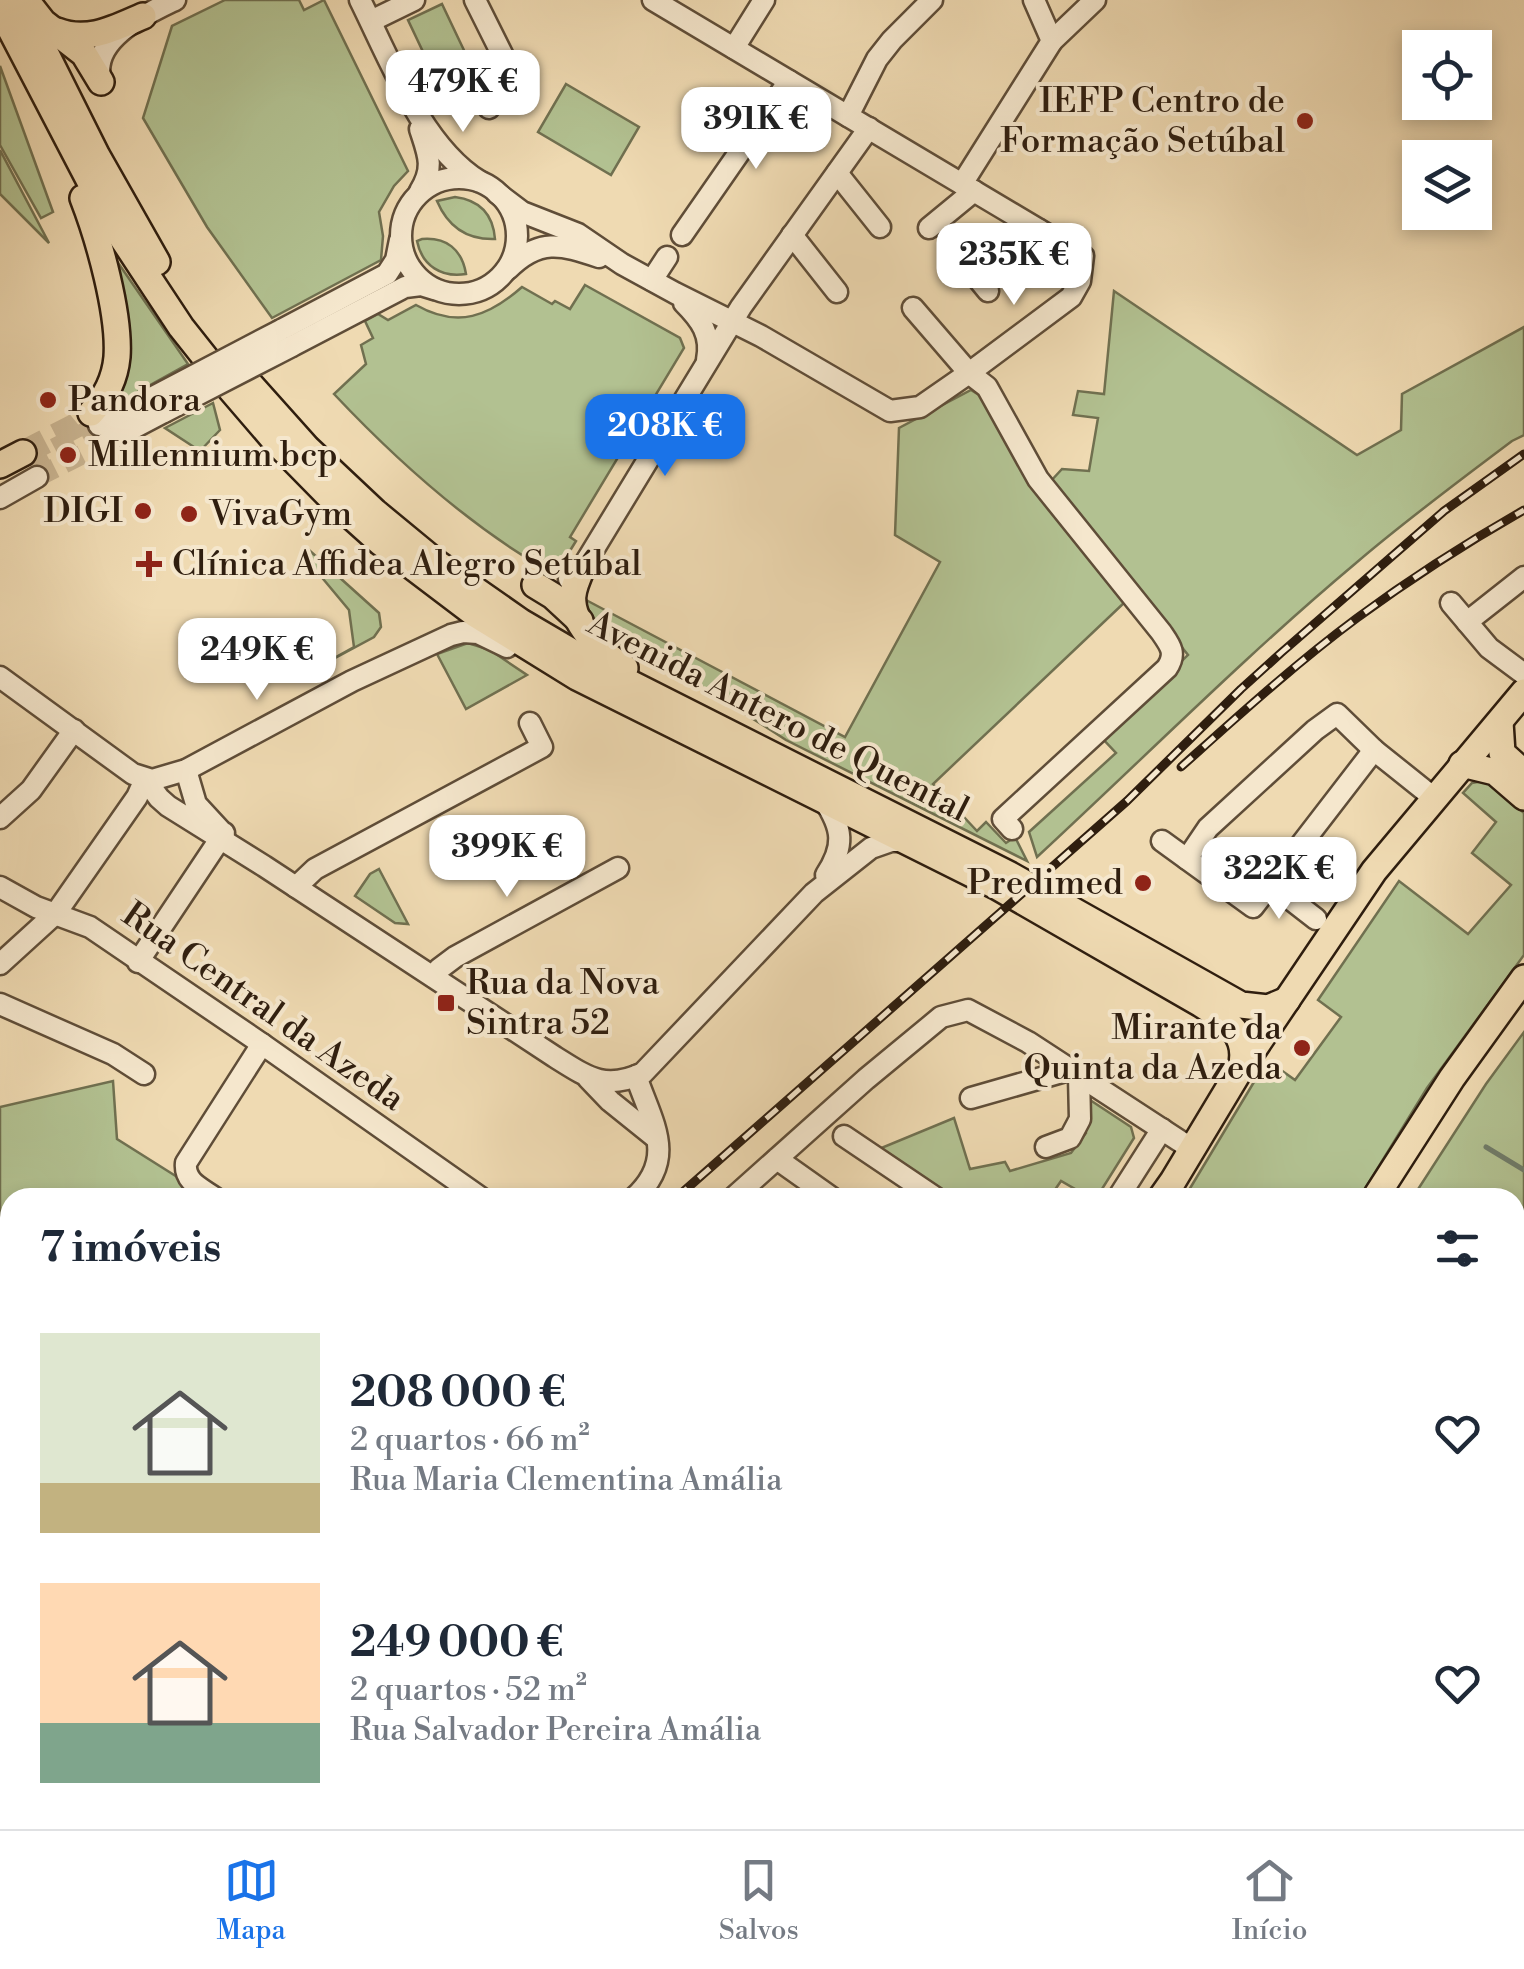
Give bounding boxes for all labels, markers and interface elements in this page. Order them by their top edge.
map controls [1402,30,1492,230]
button: locate [1402,30,1492,120]
pin: 479K € [382,50,544,135]
text: 479K € [408,62,518,102]
place label: IEFP Centro de Formação Setúbal [1000,80,1285,163]
pin: 391K € [675,87,837,172]
text: 391K € [703,99,809,139]
marker: IEFP Centro de Formação Setúbal [1294,110,1316,132]
button: layers [1402,140,1492,230]
pin: 235K € [933,223,1095,308]
text: 235K € [958,235,1070,275]
place label: Pandora [68,379,201,422]
marker: Pandora [37,389,59,411]
pin: 208K € [584,394,746,479]
text: 208K € [607,406,723,446]
place label: Millennium bcp [88,434,338,477]
marker: Millennium bcp [57,444,79,466]
place label: DIGI [43,490,123,533]
place label: VivaGym [208,493,352,536]
marker: DIGI [132,500,154,522]
marker: VivaGym [178,503,200,525]
place label: Clínica Affidea Alegro Setúbal [172,543,642,586]
marker: Clínica Affidea Alegro Setúbal [136,551,162,577]
street label: Avenida Antero de Quental [579,602,976,832]
pin: 249K € [176,618,338,703]
text: 249K € [200,630,314,670]
pin: 399K € [426,815,588,900]
text: 399K € [451,827,563,867]
pin: 322K € [1198,837,1360,922]
text: 322K € [1223,849,1335,889]
place label: Predimed [967,862,1123,905]
marker: Predimed [1132,872,1154,894]
street label: Rua Central da Azeda [113,893,413,1121]
place label: Rua da Nova Sintra 52 [466,962,660,1045]
marker: Rua da Nova Sintra 52 [435,992,457,1014]
place label: Mirante da Quinta da Azeda [1024,1007,1282,1090]
marker: Mirante da Quinta da Azeda [1291,1037,1313,1059]
icon: filters [1430,1221,1485,1276]
text: 7 imóveis [40,1222,221,1275]
text: 208 000 € [350,1367,566,1420]
icon: home [120,1373,240,1493]
icon: heart [1430,1406,1485,1461]
text: 2 quartos · 66 m² [350,1420,590,1460]
text: Rua Maria Clementina Amália [350,1460,782,1500]
text: 249 000 € [350,1617,564,1670]
icon: home [120,1623,240,1743]
icon: heart [1430,1656,1485,1711]
text: 2 quartos · 52 m² [350,1670,587,1710]
text: Rua Salvador Pereira Amália [350,1710,761,1750]
tab: Mapa [217,1853,286,1948]
tab: Salvos [719,1853,799,1948]
tab: Início [1232,1853,1307,1948]

